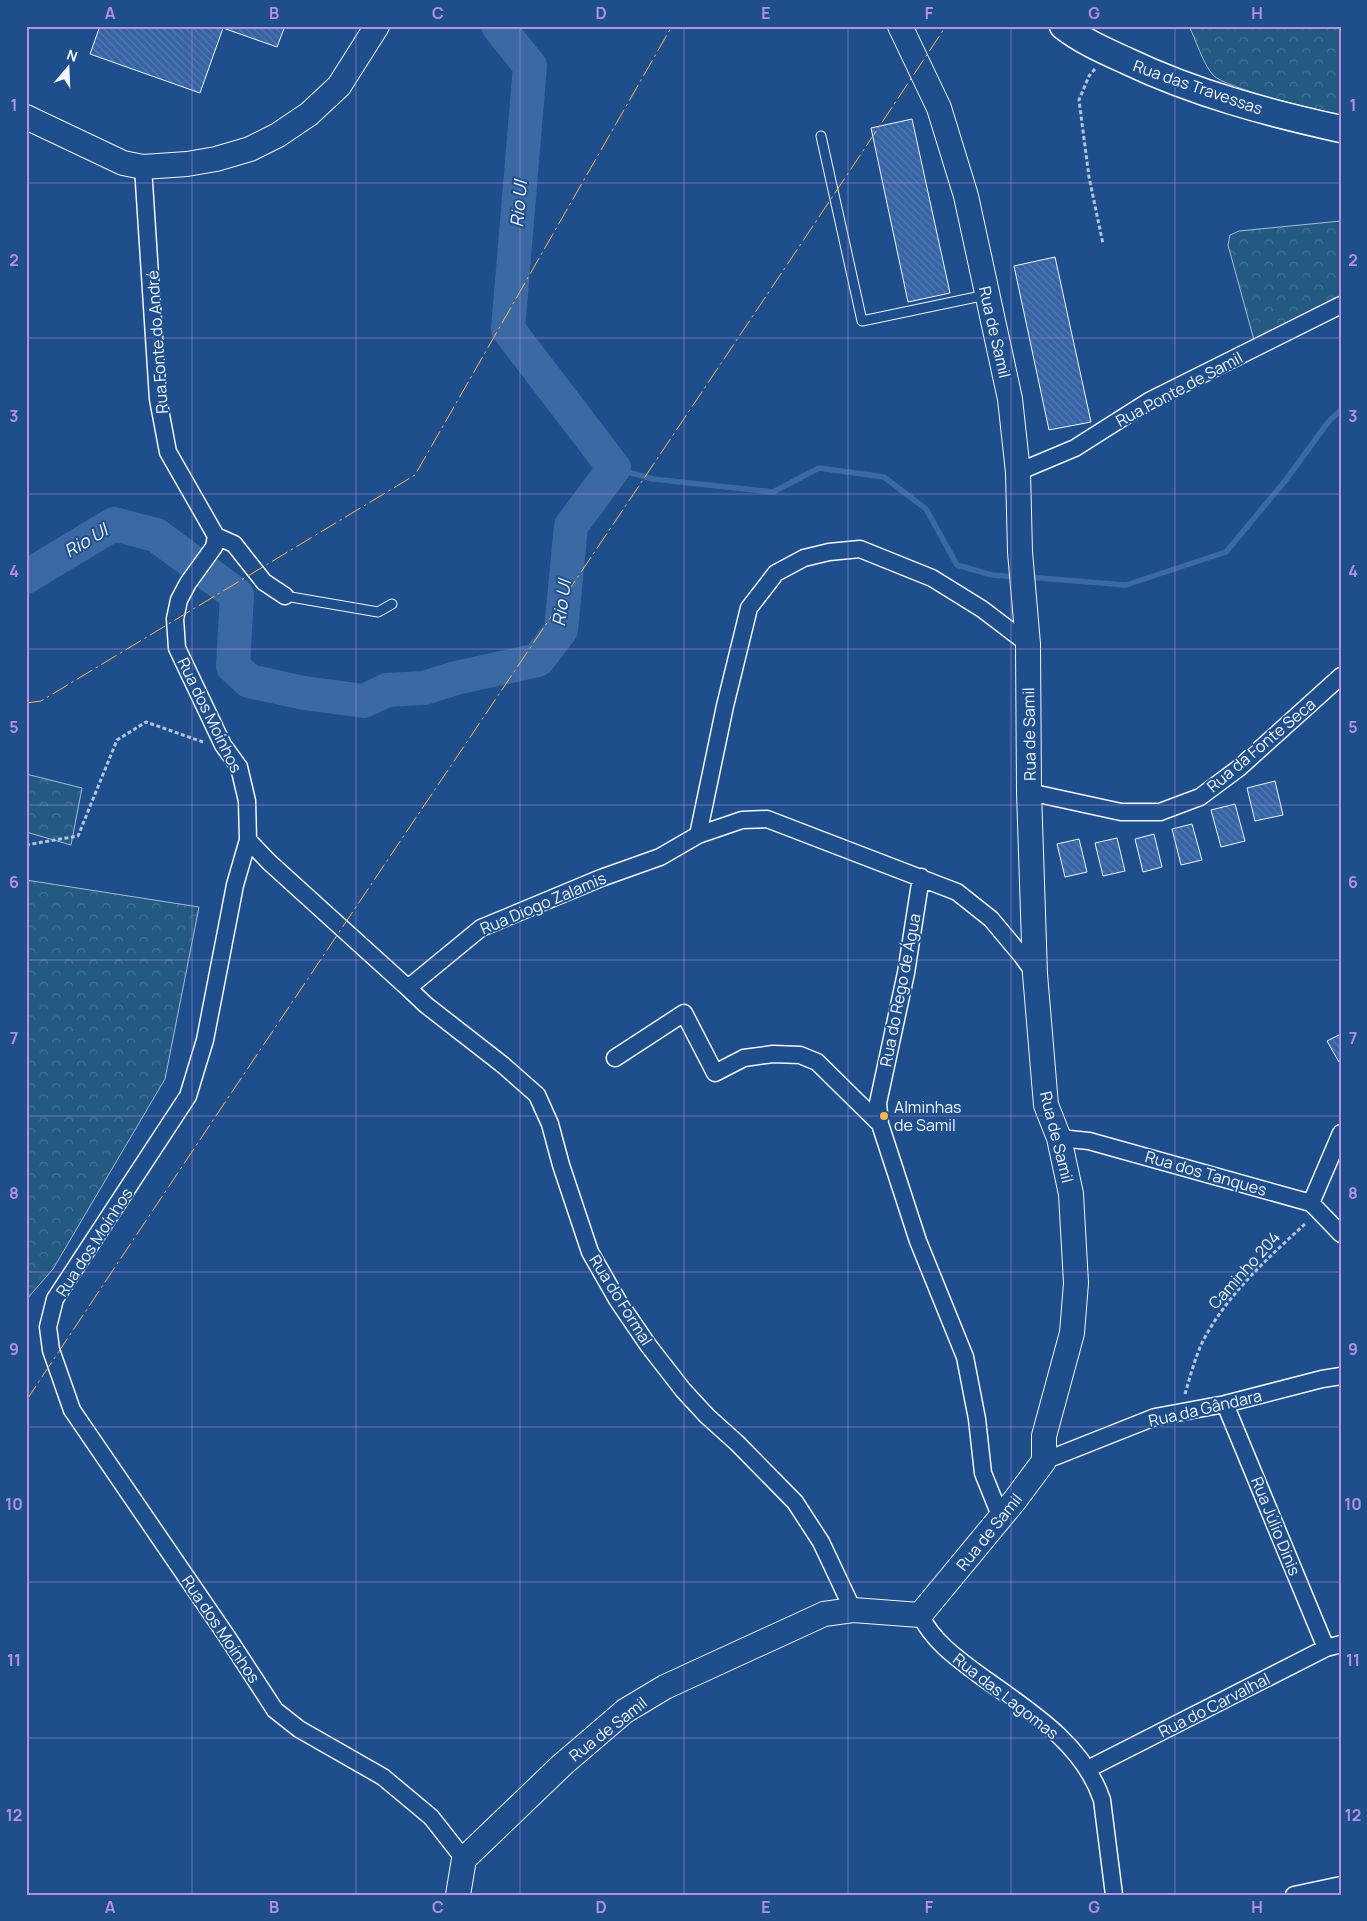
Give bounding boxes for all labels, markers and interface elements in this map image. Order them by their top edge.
text: A [105,2,116,24]
text: B [269,2,279,24]
text: C [432,2,444,24]
text: D [595,2,607,24]
text: E [761,2,771,24]
text: F [925,2,934,24]
text: G [1088,2,1100,24]
text: H [1251,2,1263,24]
north arrow [42,42,92,92]
text: N [65,45,80,66]
street label: Rua das Travessas [1130,55,1266,119]
text: 1 [10,94,18,116]
text: 1 [1349,94,1357,116]
water label: Rio Ul [504,177,532,228]
text: 2 [9,249,19,271]
text: 2 [1348,249,1358,271]
street label: Rua Fonte do André [141,270,173,414]
street label: Rua de Samil [974,284,1016,380]
street label: Rua Ponte de Samil [1112,346,1246,432]
text: 3 [9,405,19,427]
text: 3 [1348,405,1358,427]
water label: Rio Ul [59,516,114,562]
text: 4 [9,560,19,582]
text: 4 [1348,560,1358,582]
water label: Rio Ul [546,575,577,628]
street label: Rua dos Moínhos [173,654,247,776]
street label: Rua de Samil [1017,687,1041,781]
street label: Rua da Fonte Seca [1202,693,1320,797]
text: 5 [9,716,19,738]
text: 5 [1348,716,1358,738]
street label: Rua Diogo Zalamis [477,867,609,939]
text: 6 [9,871,19,893]
text: 6 [1348,871,1358,893]
street label: Rua do Rego de Água [874,912,926,1068]
text: 7 [10,1027,18,1049]
text: 7 [1349,1027,1357,1049]
street label: Rua de Samil [1035,1089,1079,1185]
place label: Alminhas de Samil [894,1096,961,1136]
marker: Alminhas de Samil [878,1110,890,1122]
street label: Rua dos Tanques [1143,1145,1269,1201]
text: 8 [9,1182,19,1204]
text: 8 [1348,1182,1358,1204]
street label: Rua dos Moínhos [51,1183,137,1301]
street label: Caminho 204 [1203,1226,1285,1314]
street label: Rua do Formal [584,1250,658,1350]
text: 9 [9,1338,19,1360]
text: 9 [1348,1338,1358,1360]
street label: Rua da Gândara [1146,1384,1264,1432]
street label: Rua Júlio Dinis [1246,1473,1306,1579]
street label: Rua de Samil [951,1489,1027,1575]
text: 10 [5,1493,23,1515]
text: 10 [1344,1493,1362,1515]
street label: Rua dos Moínhos [177,1571,265,1687]
street label: Rua das Lagomas [949,1648,1063,1744]
text: 11 [7,1649,21,1671]
text: 11 [1346,1649,1360,1671]
street label: Rua do Carvalhal [1155,1667,1273,1743]
street label: Rua de Samil [564,1692,652,1766]
text: 12 [6,1804,22,1826]
text: 12 [1345,1804,1361,1826]
text: A [105,1896,116,1918]
text: B [269,1896,279,1918]
text: C [432,1896,444,1918]
text: D [595,1896,607,1918]
text: E [761,1896,771,1918]
text: F [925,1896,934,1918]
text: G [1088,1896,1100,1918]
text: H [1251,1896,1263,1918]

